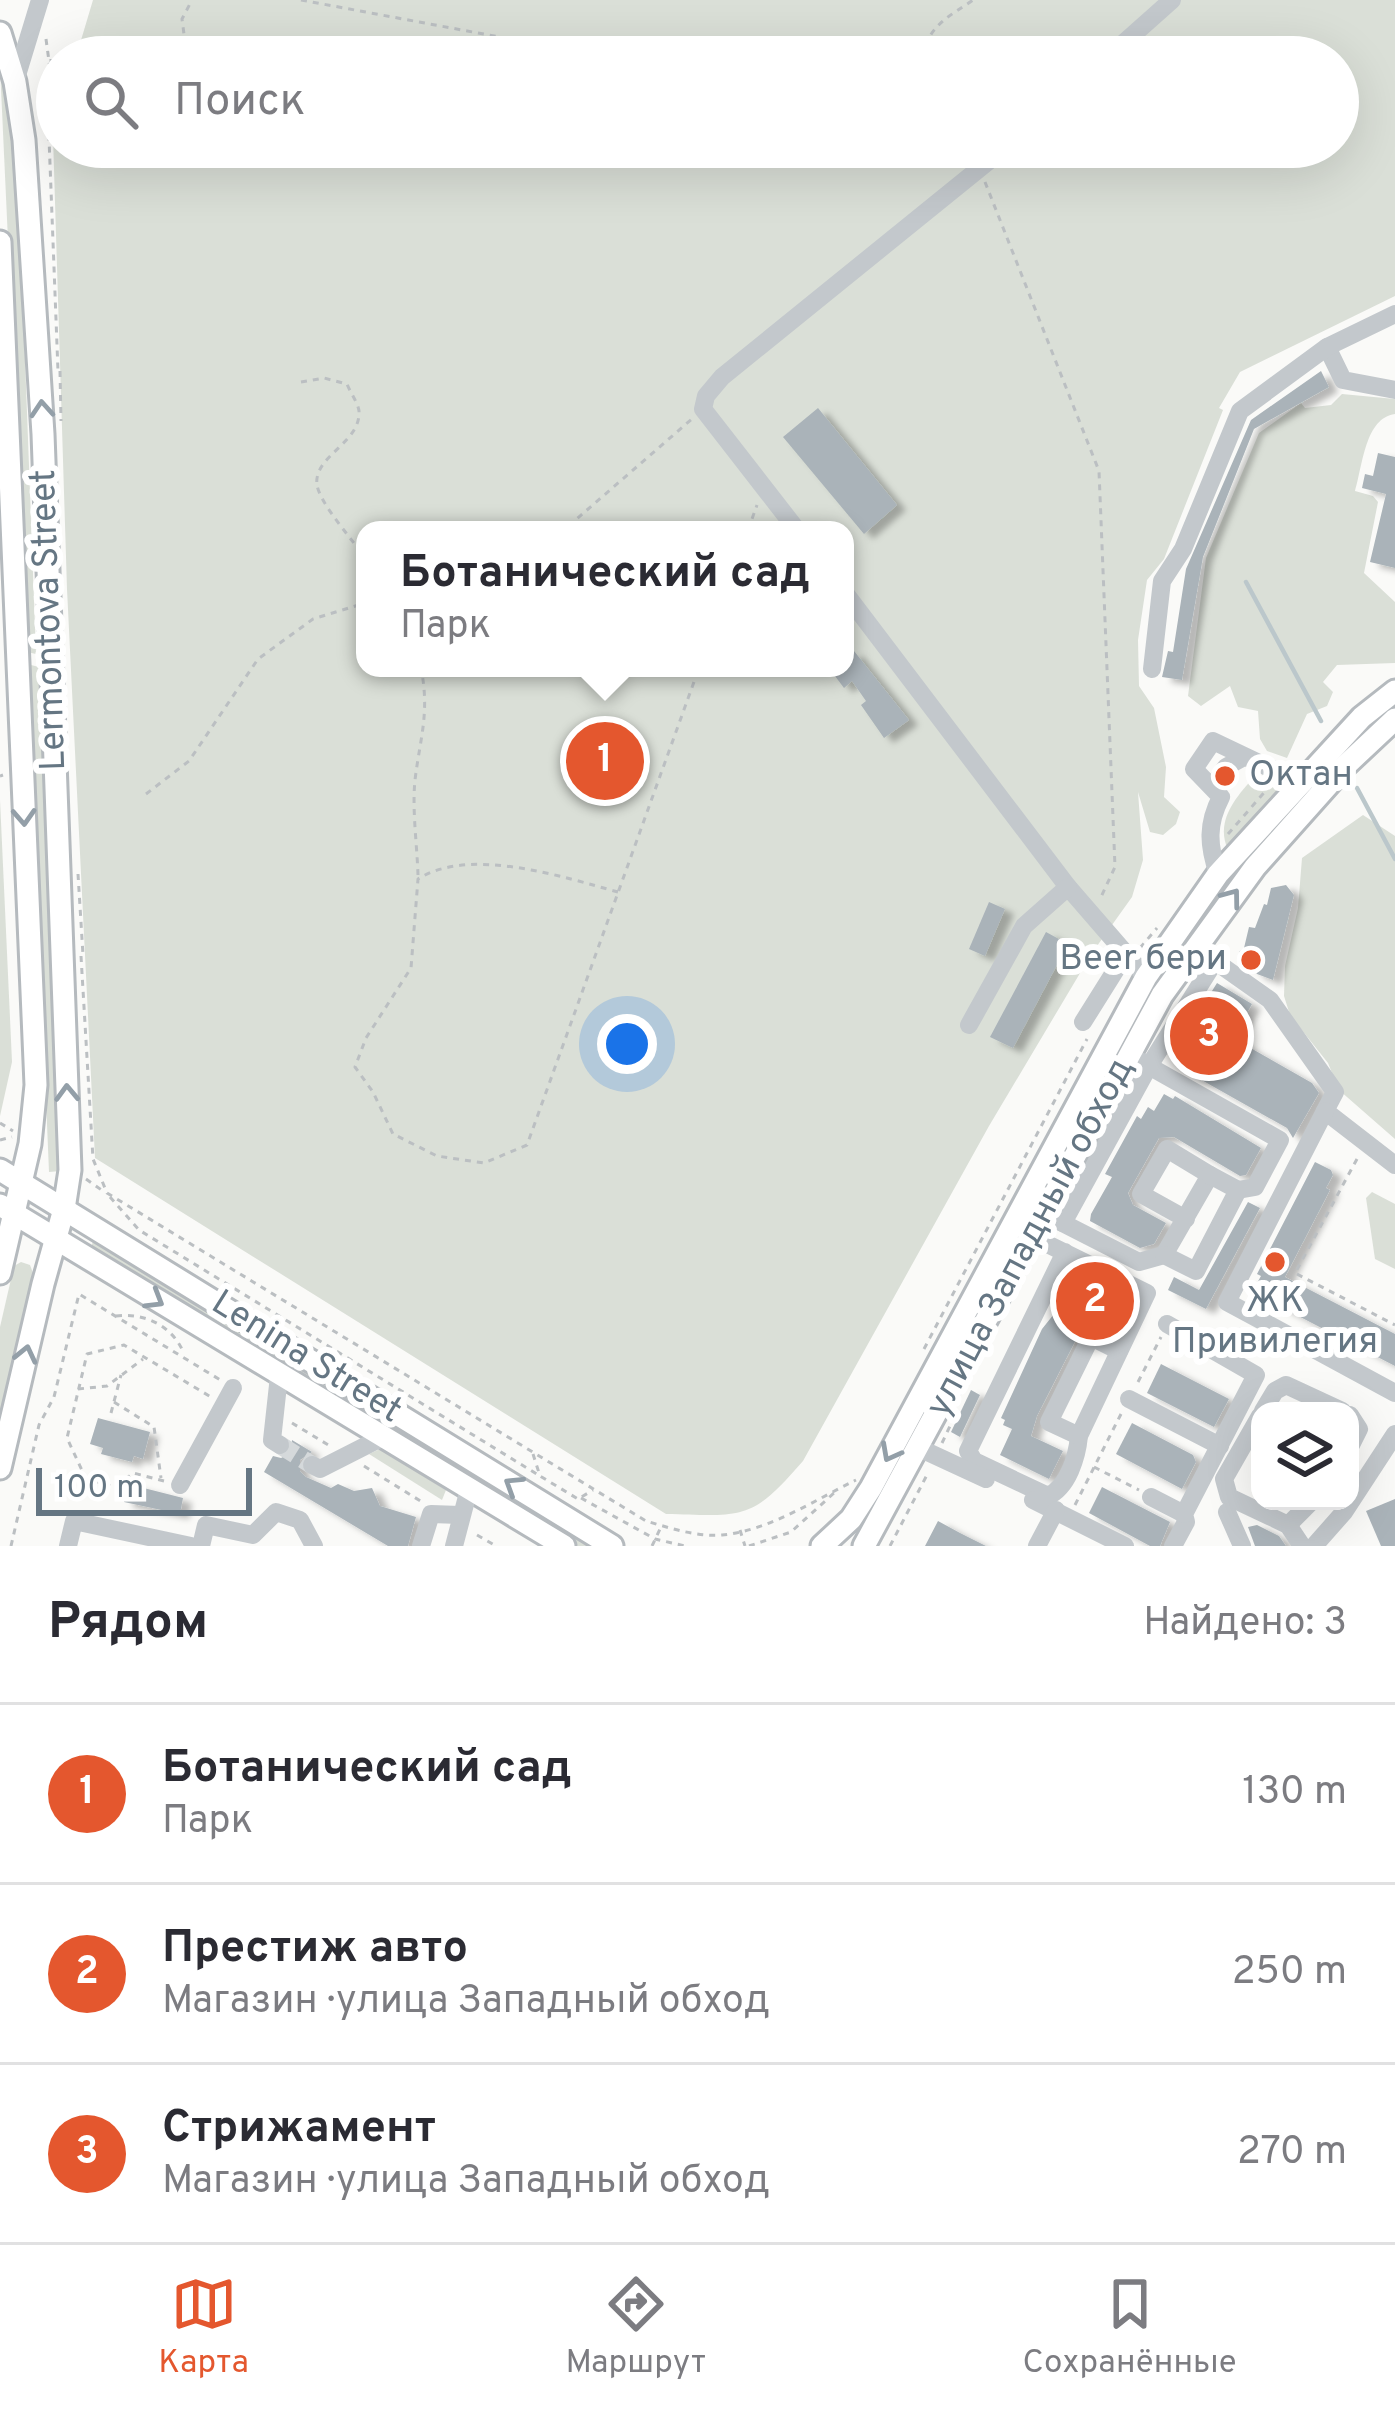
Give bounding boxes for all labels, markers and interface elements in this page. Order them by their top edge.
search box [36,36,1359,168]
icon: search [78,69,144,135]
text: Поиск [174,74,305,131]
one-way arrow [29,399,55,418]
street label: Lermontova Street [22,468,78,772]
popup [356,521,854,677]
text: Ботанический сад [400,546,810,603]
text: Парк [400,603,491,652]
pin: 1 [566,716,644,806]
place label: Октан [1249,753,1353,799]
marker: Октан [1212,763,1238,789]
one-way arrow [11,808,37,827]
one-way arrow [1218,889,1239,911]
place label: Beer бери [1059,937,1227,983]
marker: Beer бери [1238,947,1264,973]
pin: 3 [1170,991,1248,1081]
your location [597,1014,657,1074]
street label: улица Западный обход [917,1050,1145,1426]
one-way arrow [55,1083,81,1102]
marker: ЖК Привилегия [1262,1249,1288,1275]
pin: 2 [1056,1256,1134,1346]
place label: ЖК Привилегия [1172,1279,1378,1366]
street label: Lenina Street [202,1281,410,1435]
one-way arrow [142,1286,164,1308]
one-way arrow [12,1345,37,1365]
map controls [1251,1402,1359,1510]
button: layers [1251,1402,1359,1510]
one-way arrow [881,1440,904,1461]
scale bar [36,1462,252,1515]
text: 100 m [54,1468,144,1510]
one-way arrow [504,1477,526,1499]
text: Рядом [48,1592,208,1657]
text: Найдено: 3 [1143,1600,1347,1649]
text: Ботанический сад [162,1741,572,1798]
text: 1 [79,1769,95,1818]
text: 130 m [1242,1769,1347,1818]
text: Парк [162,1798,253,1847]
text: Престиж авто [162,1921,468,1978]
text: 2 [75,1949,99,1998]
text: 250 m [1232,1949,1347,1998]
text: Магазин · улица Западный обход [162,1978,770,2027]
text: Стрижамент [162,2101,436,2158]
text: 3 [75,2129,99,2178]
text: 270 m [1237,2129,1347,2178]
text: Магазин · улица Западный обход [162,2158,770,2207]
tab: Карта [158,2271,249,2385]
tab: Маршрут [565,2271,706,2385]
tab: Сохранённые [1023,2271,1237,2385]

